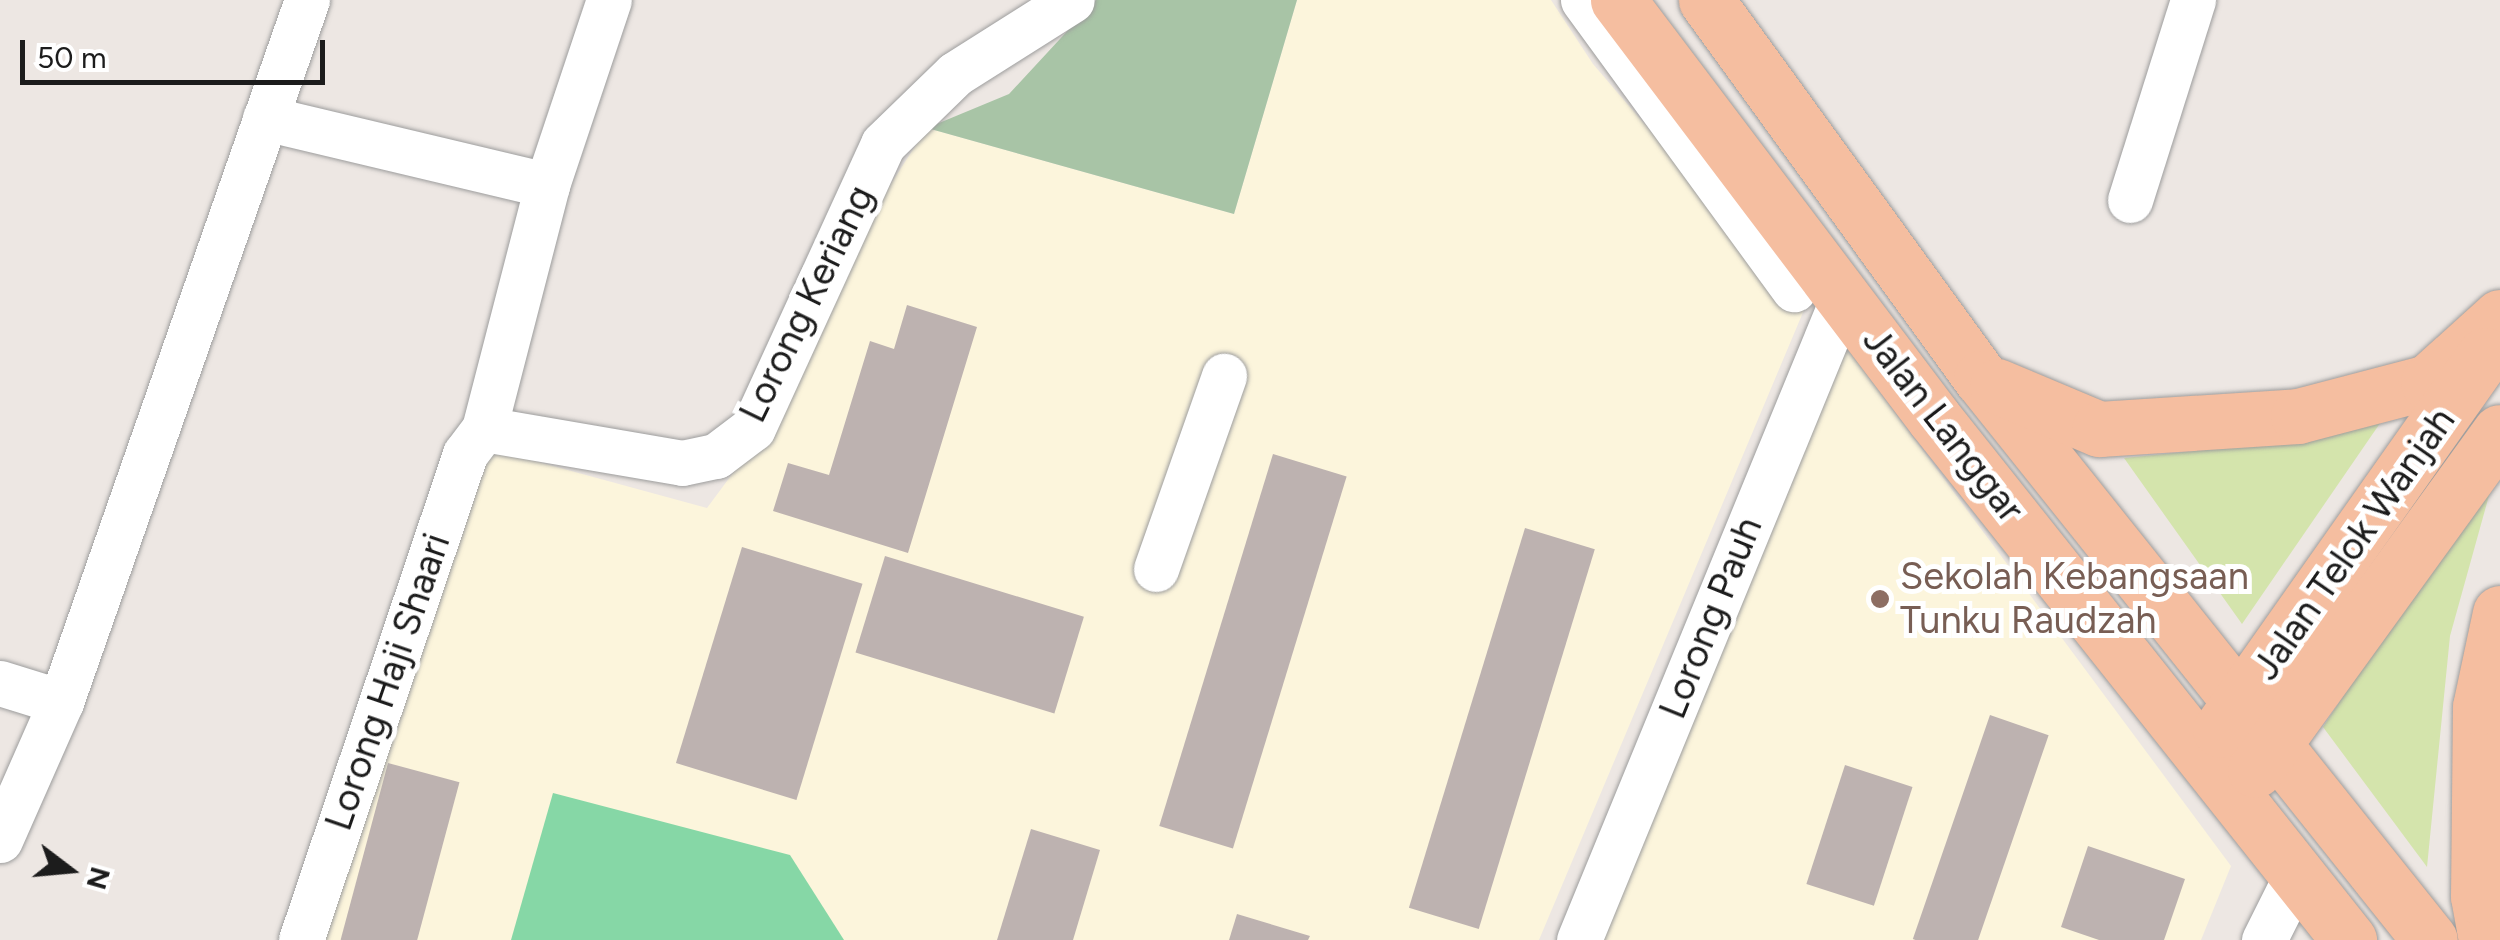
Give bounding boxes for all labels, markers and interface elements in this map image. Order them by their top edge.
scale bar [25,20,330,82]
text: 50 m [37,39,106,76]
street label: Lorong Keriang [730,178,884,430]
street label: Jalan Langgar [1853,319,2033,531]
street label: Jalan Telok Wanjah [2243,399,2465,689]
street label: Lorong Pauh [1650,511,1772,725]
street label: Lorong Haji Shaari [316,528,460,836]
place label: Sekolah Kebangsaan Tunku Raudzah [1900,554,2249,644]
marker: Sekolah Kebangsaan Tunku Raudzah [1869,588,1891,610]
north arrow [20,820,120,920]
text: N [80,863,118,893]

